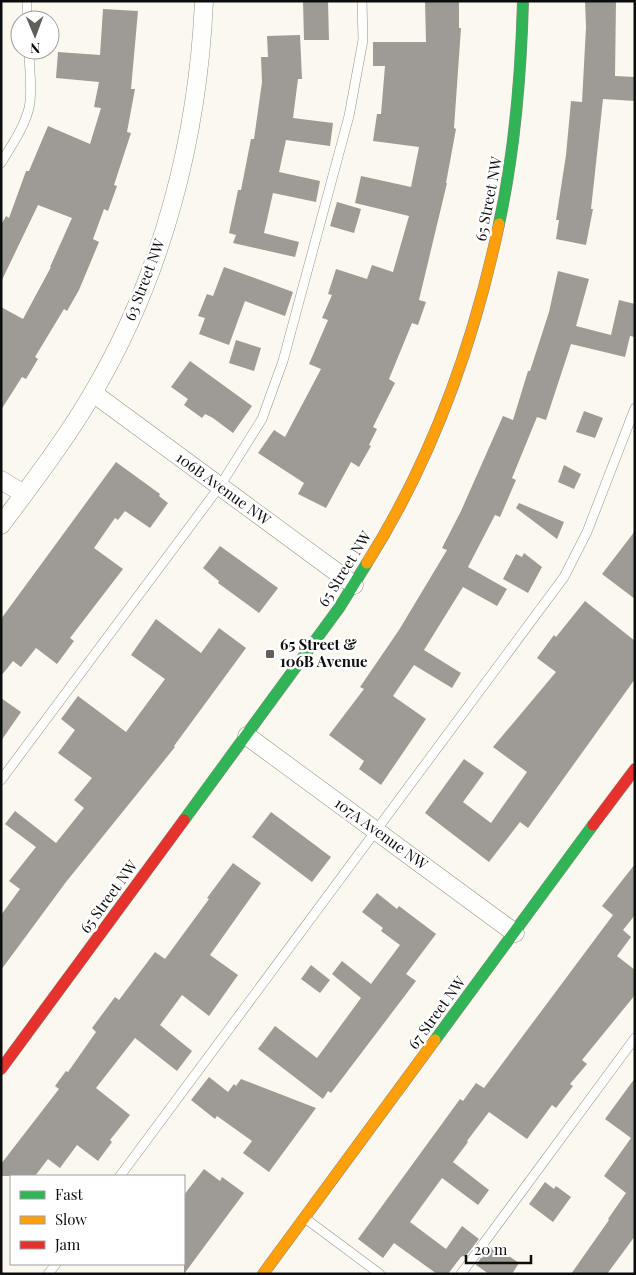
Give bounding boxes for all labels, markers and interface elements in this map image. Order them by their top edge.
north arrow [10,10,60,60]
text: N [30,39,40,58]
street label: 65 Street NW [470,155,506,243]
street label: 63 Street NW [119,235,169,323]
street label: 106B Avenue NW [172,447,275,530]
street label: 65 Street NW [313,527,375,610]
place label: 65 Street & 106B Avenue [280,634,368,671]
marker: 65 Street & 106B Avenue [264,648,276,660]
street label: 107A Avenue NW [331,793,433,874]
street label: 65 Street NW [75,856,142,937]
street label: 67 Street NW [403,972,470,1053]
legend [10,1175,185,1265]
text: Fast [55,1184,84,1204]
text: Slow [55,1209,87,1229]
scale bar [466,1232,531,1264]
text: Jam [54,1234,81,1254]
text: 20 m [474,1239,508,1259]

